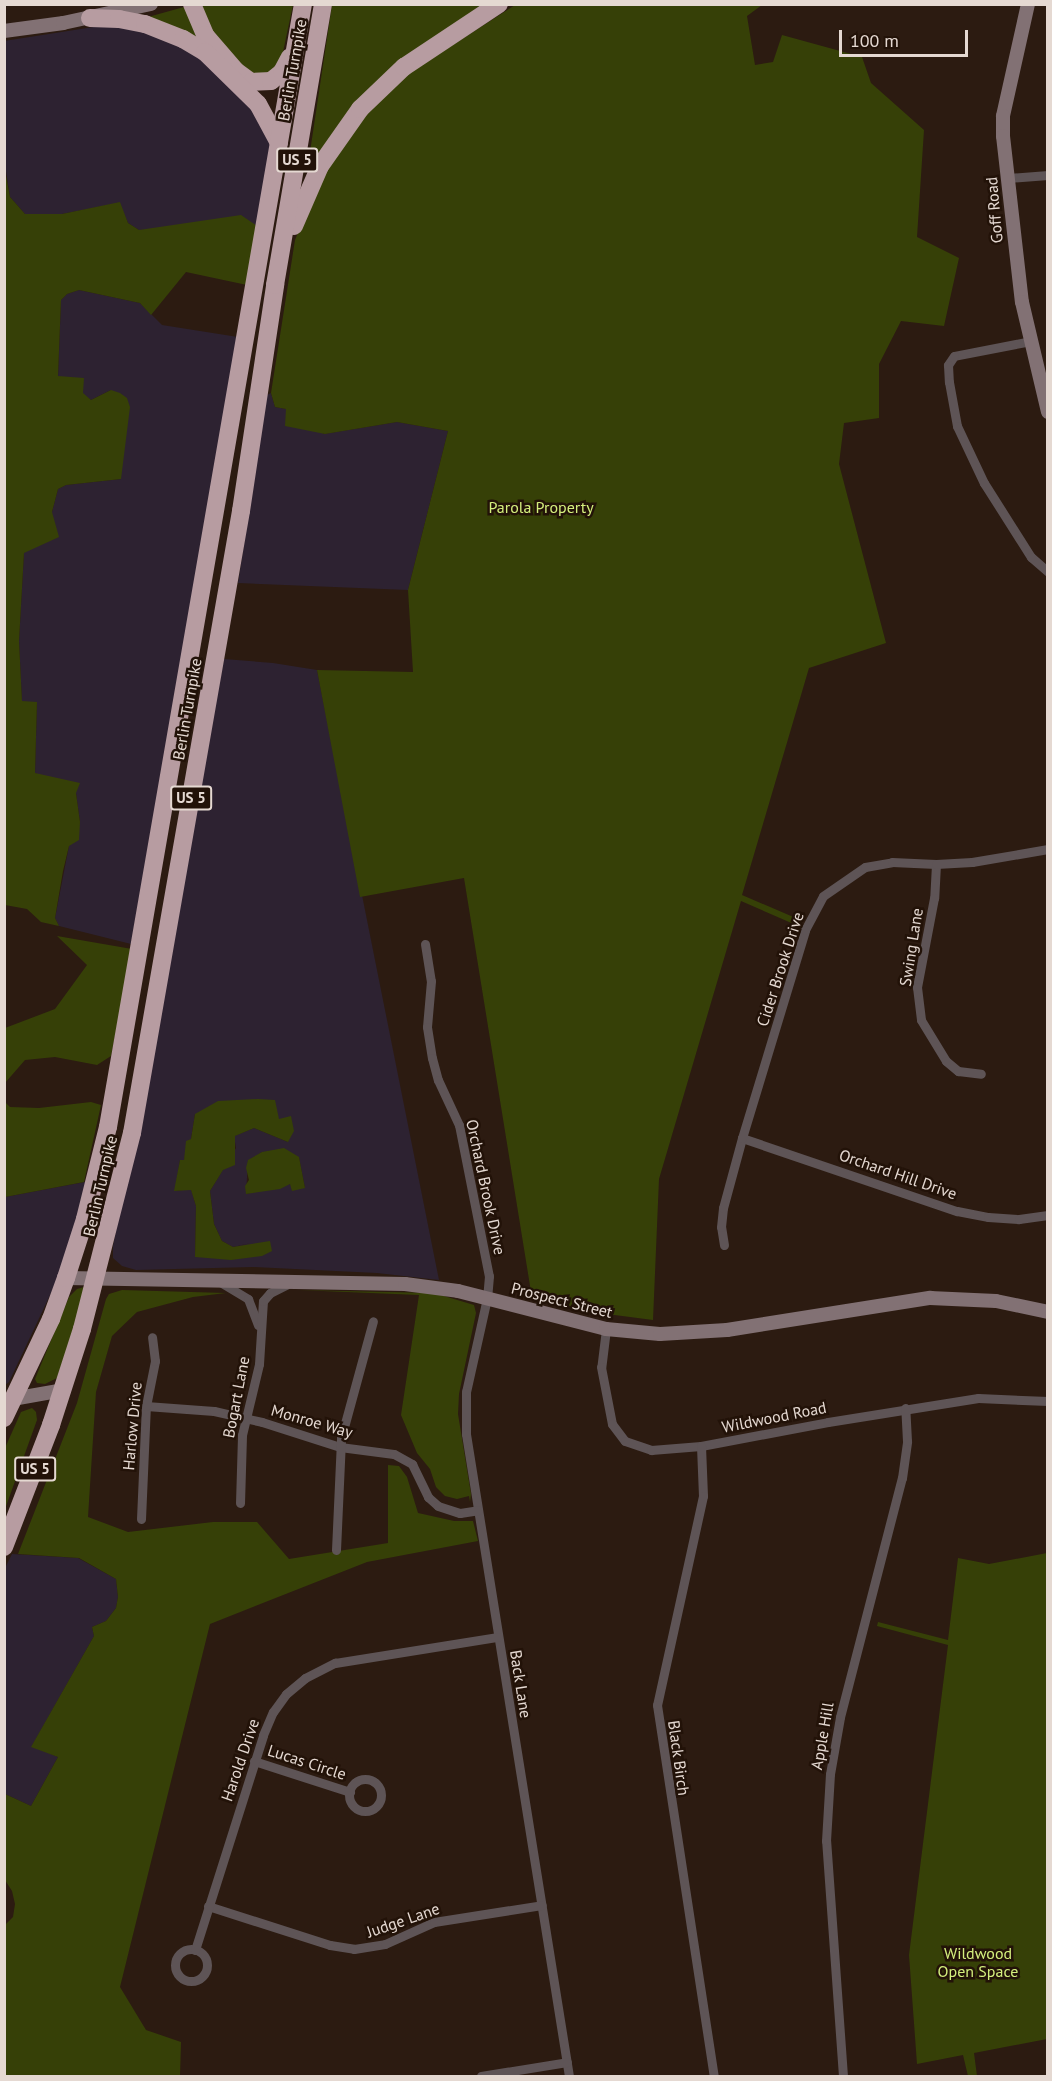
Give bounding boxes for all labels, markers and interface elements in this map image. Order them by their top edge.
street label: Berlin Turnpike [274,17,310,123]
scale bar [842,18,971,56]
text: 100 m [850,29,899,52]
road number: US 5 [276,148,318,172]
street label: Goff Road [982,176,1006,244]
park label: Parola Property [488,497,594,517]
street label: Berlin Turnpike [169,656,205,762]
road number: US 5 [170,786,212,810]
street label: Swing Lane [895,907,927,987]
street label: Cider Brook Drive [752,909,808,1029]
street label: Orchard Brook Drive [462,1117,510,1257]
street label: Berlin Turnpike [79,1133,121,1239]
street label: Orchard Hill Drive [837,1145,959,1203]
street label: Prospect Street [509,1278,615,1322]
street label: Bogart Lane [219,1355,253,1439]
street label: Harlow Drive [119,1381,145,1471]
street label: Wildwood Road [720,1397,828,1437]
street label: Monroe Way [269,1400,355,1442]
road number: US 5 [14,1457,56,1481]
street label: Back Lane [506,1648,536,1720]
street label: Apple Hill [807,1701,837,1771]
street label: Harold Drive [217,1716,263,1804]
street label: Black Birch [664,1719,694,1797]
street label: Lucas Circle [265,1740,349,1784]
street label: Judge Lane [364,1899,442,1941]
park label: Wildwood Open Space [938,1943,1018,1981]

